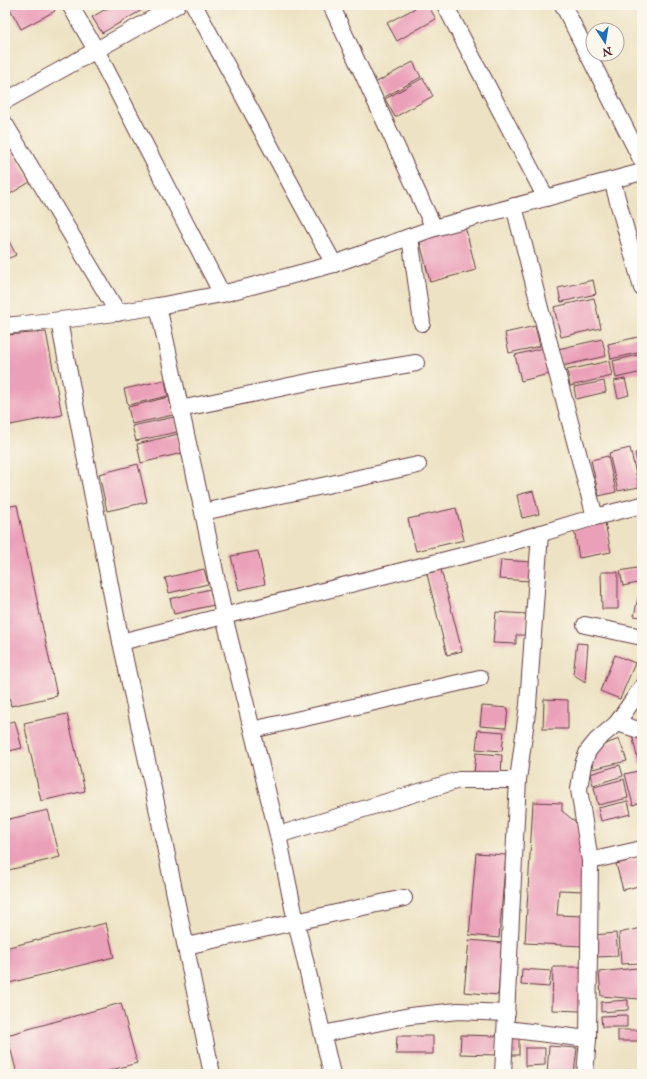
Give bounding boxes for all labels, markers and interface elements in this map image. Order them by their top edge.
north arrow [585,22,625,62]
text: N [600,43,614,59]

